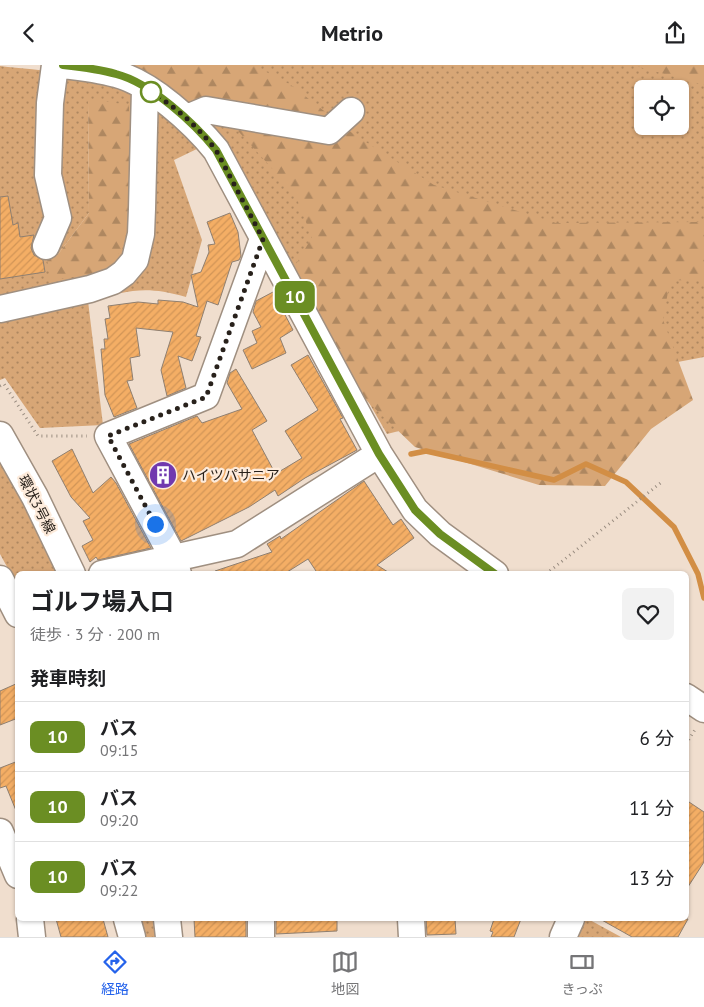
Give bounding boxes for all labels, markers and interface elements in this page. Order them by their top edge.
icon: back [15,19,43,47]
text: Metrio [321,19,383,47]
icon: share [661,19,689,47]
map controls [634,80,689,135]
button: locate [634,80,689,135]
unlabelled marker [140,81,162,103]
line badge: 10 [272,281,318,313]
text: 10 [285,285,305,308]
building icon: ハイツパサニア [148,460,178,490]
place label: ハイツパサニア [182,466,280,484]
street label: 環状3号線 [15,472,59,536]
your location [143,512,168,537]
text: ゴルフ場入口 [30,586,174,617]
button: heart [622,588,674,640]
text: 徒歩 · 3 分 · 200 m [30,624,160,644]
text: 発車時刻 [30,666,106,690]
text: バス [100,716,138,740]
text: 10 [47,725,68,748]
text: 6 分 [640,726,674,750]
text: 09:15 [100,740,138,760]
text: バス [100,786,138,810]
text: 10 [47,795,68,818]
text: 11 分 [629,796,674,820]
text: 09:20 [100,810,138,830]
text: バス [100,856,138,880]
text: 10 [47,865,68,888]
text: 13 分 [629,866,674,890]
text: 09:22 [100,880,138,900]
tab: 経路 [101,948,129,998]
tab: 地図 [331,948,359,998]
tab: きっぷ [561,948,603,998]

